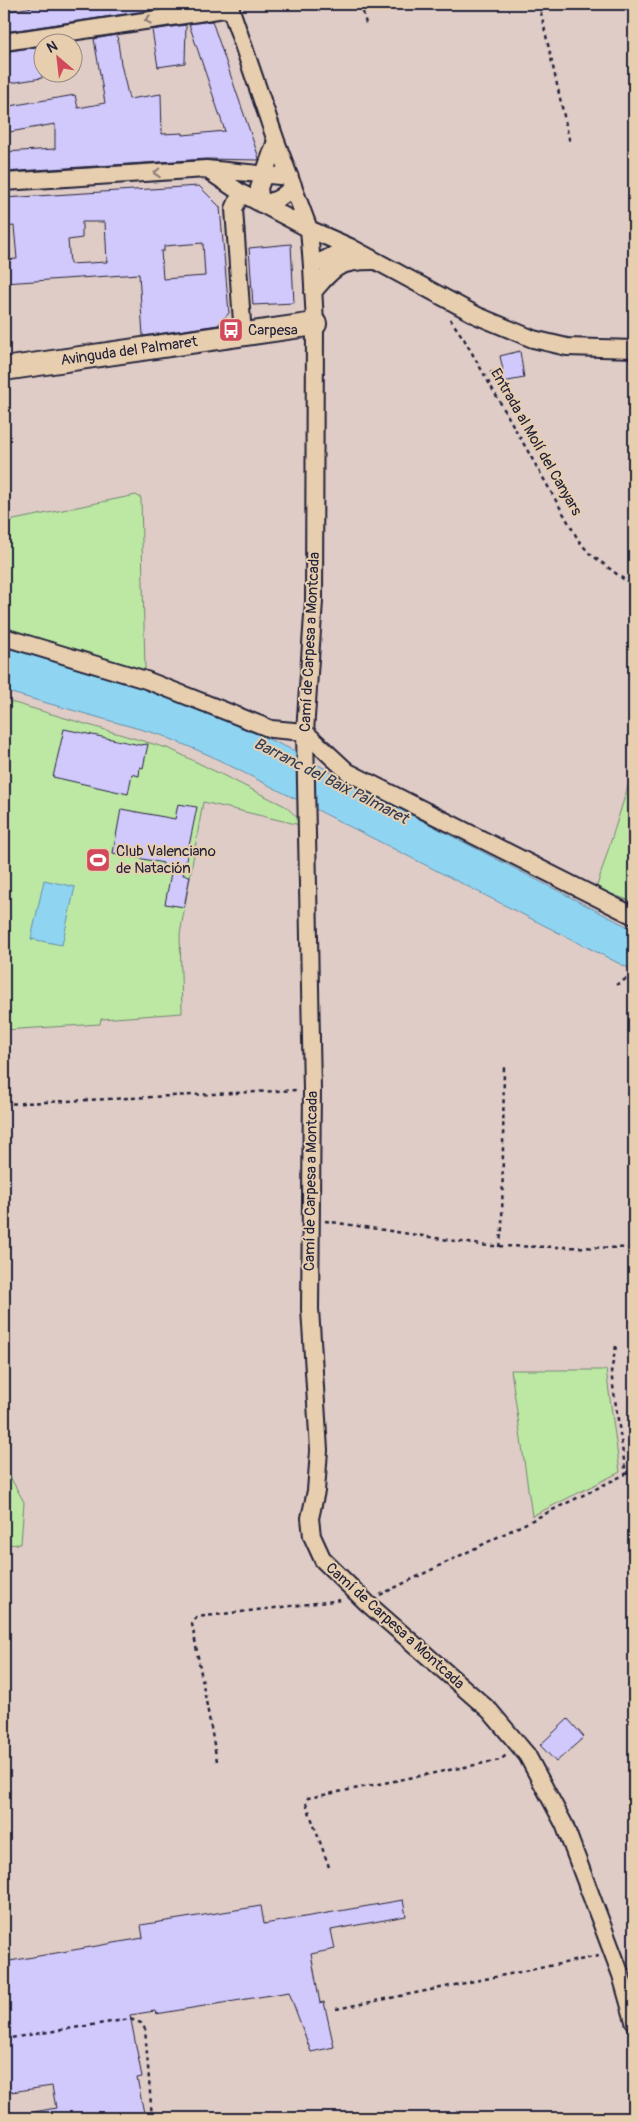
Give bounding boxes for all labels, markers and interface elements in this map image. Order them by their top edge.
one-way arrow [143,15,152,25]
north arrow [32,32,82,82]
text: N [44,37,60,57]
one-way arrow [153,167,161,178]
bus stop icon: Carpesa [218,317,244,343]
place label: Carpesa [248,321,298,340]
street label: Avinguda del Palmaret [59,332,200,370]
street label: Entrada al Molí del Canyars [486,365,586,519]
street label: Camí de Carpesa a Montcada [296,551,324,733]
water label: Barranc del Baix Palmaret [251,733,413,829]
place label: Club Valenciano de Natación [116,842,216,878]
sports icon: Club Valenciano de Natación [85,847,111,873]
street label: Camí de Carpesa a Montcada [300,1091,322,1271]
street label: Camí de Carpesa a Montcada [322,1559,468,1693]

